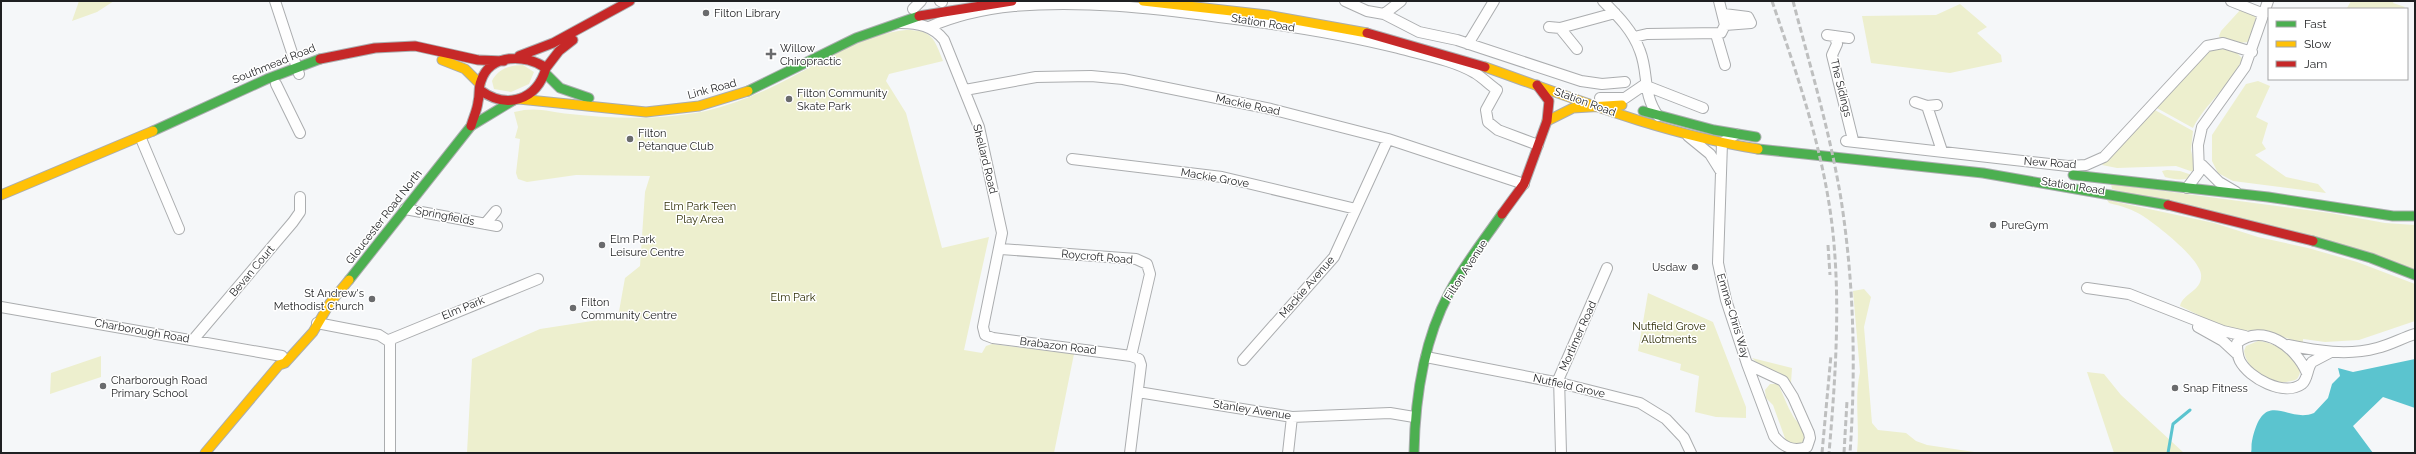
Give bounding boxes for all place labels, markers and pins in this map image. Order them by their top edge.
place label: Filton Library [714,7,781,20]
marker: Filton Library [701,8,711,18]
place label: Willow Chiropractic [780,42,841,68]
marker: Willow Chiropractic [765,48,777,60]
place label: Filton Community Skate Park [797,87,888,113]
marker: Filton Community Skate Park [784,94,794,104]
place label: Filton Pétanque Club [638,127,714,153]
marker: Filton Pétanque Club [625,134,635,144]
place label: PureGym [2001,219,2048,232]
marker: PureGym [1988,220,1998,230]
place label: Elm Park Leisure Centre [610,233,685,259]
marker: Elm Park Leisure Centre [597,240,607,250]
place label: Usdaw [1652,261,1687,274]
marker: Usdaw [1690,262,1700,272]
place label: St Andrew's Methodist Church [274,287,364,313]
marker: St Andrew's Methodist Church [367,294,377,304]
place label: Filton Community Centre [581,296,678,322]
marker: Filton Community Centre [568,303,578,313]
place label: Charborough Road Primary School [111,374,207,400]
marker: Charborough Road Primary School [98,381,108,391]
place label: Snap Fitness [2183,382,2248,395]
marker: Snap Fitness [2170,383,2180,393]

